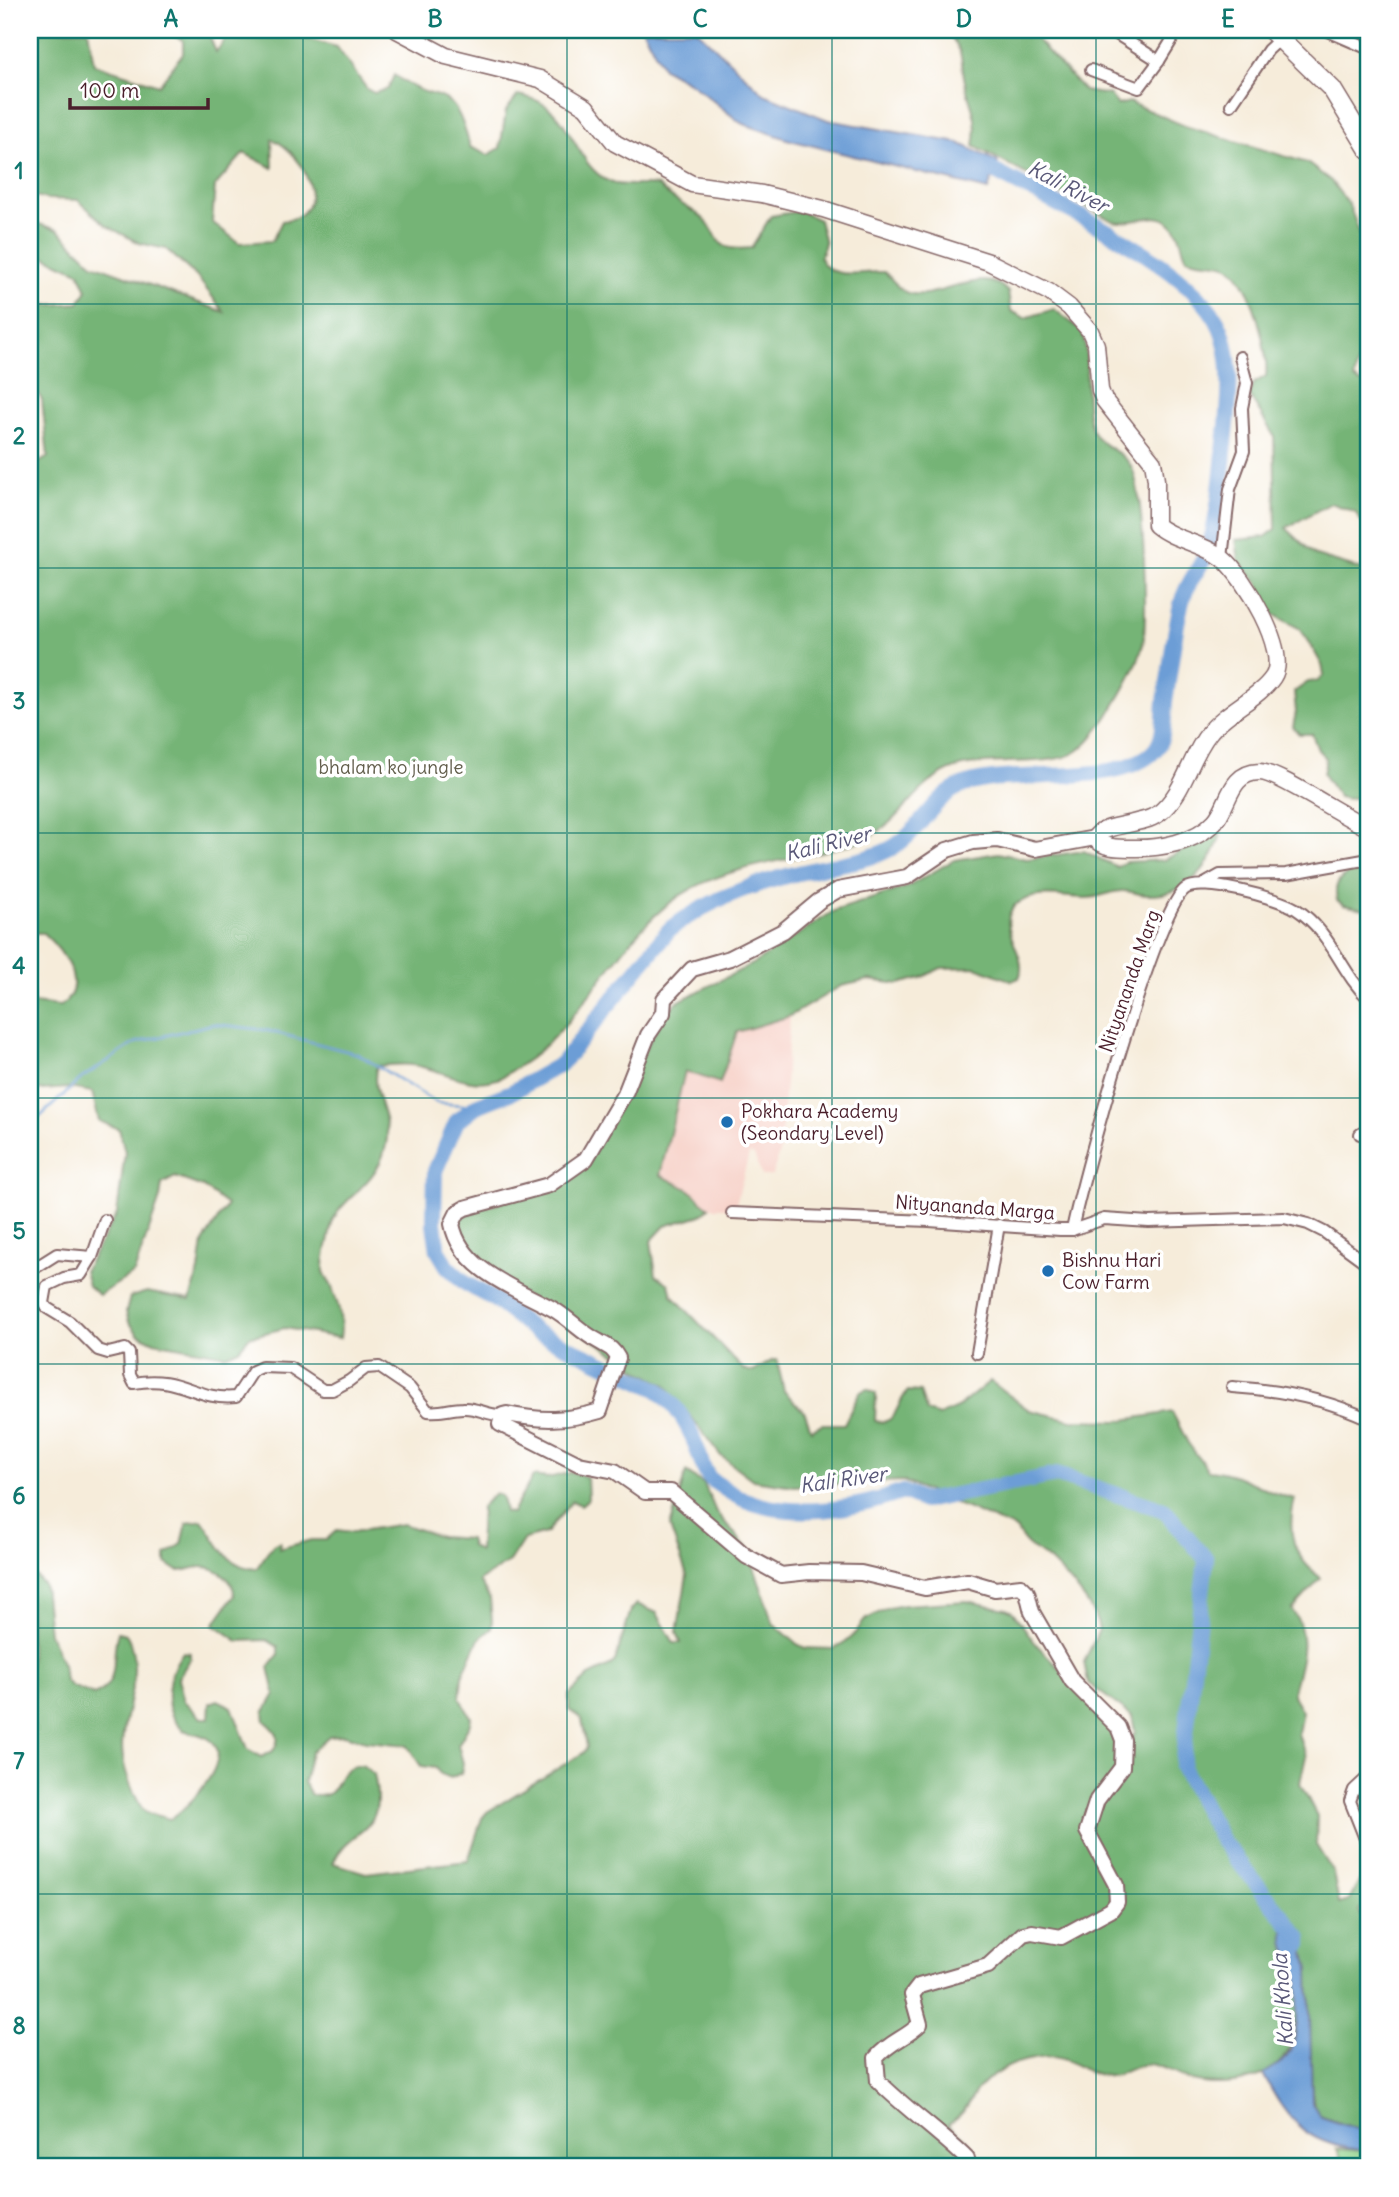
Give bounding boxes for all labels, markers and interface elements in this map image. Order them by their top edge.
text: A [164,4,179,33]
text: B [427,4,443,33]
text: C [692,4,708,33]
text: D [956,4,972,33]
text: E [1221,4,1235,33]
scale bar [70,66,208,110]
text: 100 m [80,77,139,104]
water label: Kali River [1023,154,1115,220]
text: 1 [14,156,24,185]
text: 2 [13,421,26,450]
text: 3 [12,686,26,715]
park label: bhalam ko jungle [319,755,463,779]
water label: Kali River [782,819,876,867]
street label: Nityananda Marg [1093,907,1165,1055]
text: 4 [12,951,26,980]
place label: Pokhara Academy (Seondary Level) [741,1099,898,1145]
marker: Pokhara Academy (Seondary Level) [719,1114,735,1130]
street label: Nityananda Marga [894,1189,1056,1225]
text: 5 [12,1216,26,1245]
place label: Bishnu Hari Cow Farm [1062,1248,1161,1294]
marker: Bishnu Hari Cow Farm [1040,1263,1056,1279]
water label: Kali River [798,1460,890,1499]
text: 6 [12,1481,26,1510]
text: 7 [13,1746,25,1775]
water label: Kali Khola [1266,1952,1299,2047]
text: 8 [12,2011,26,2040]

